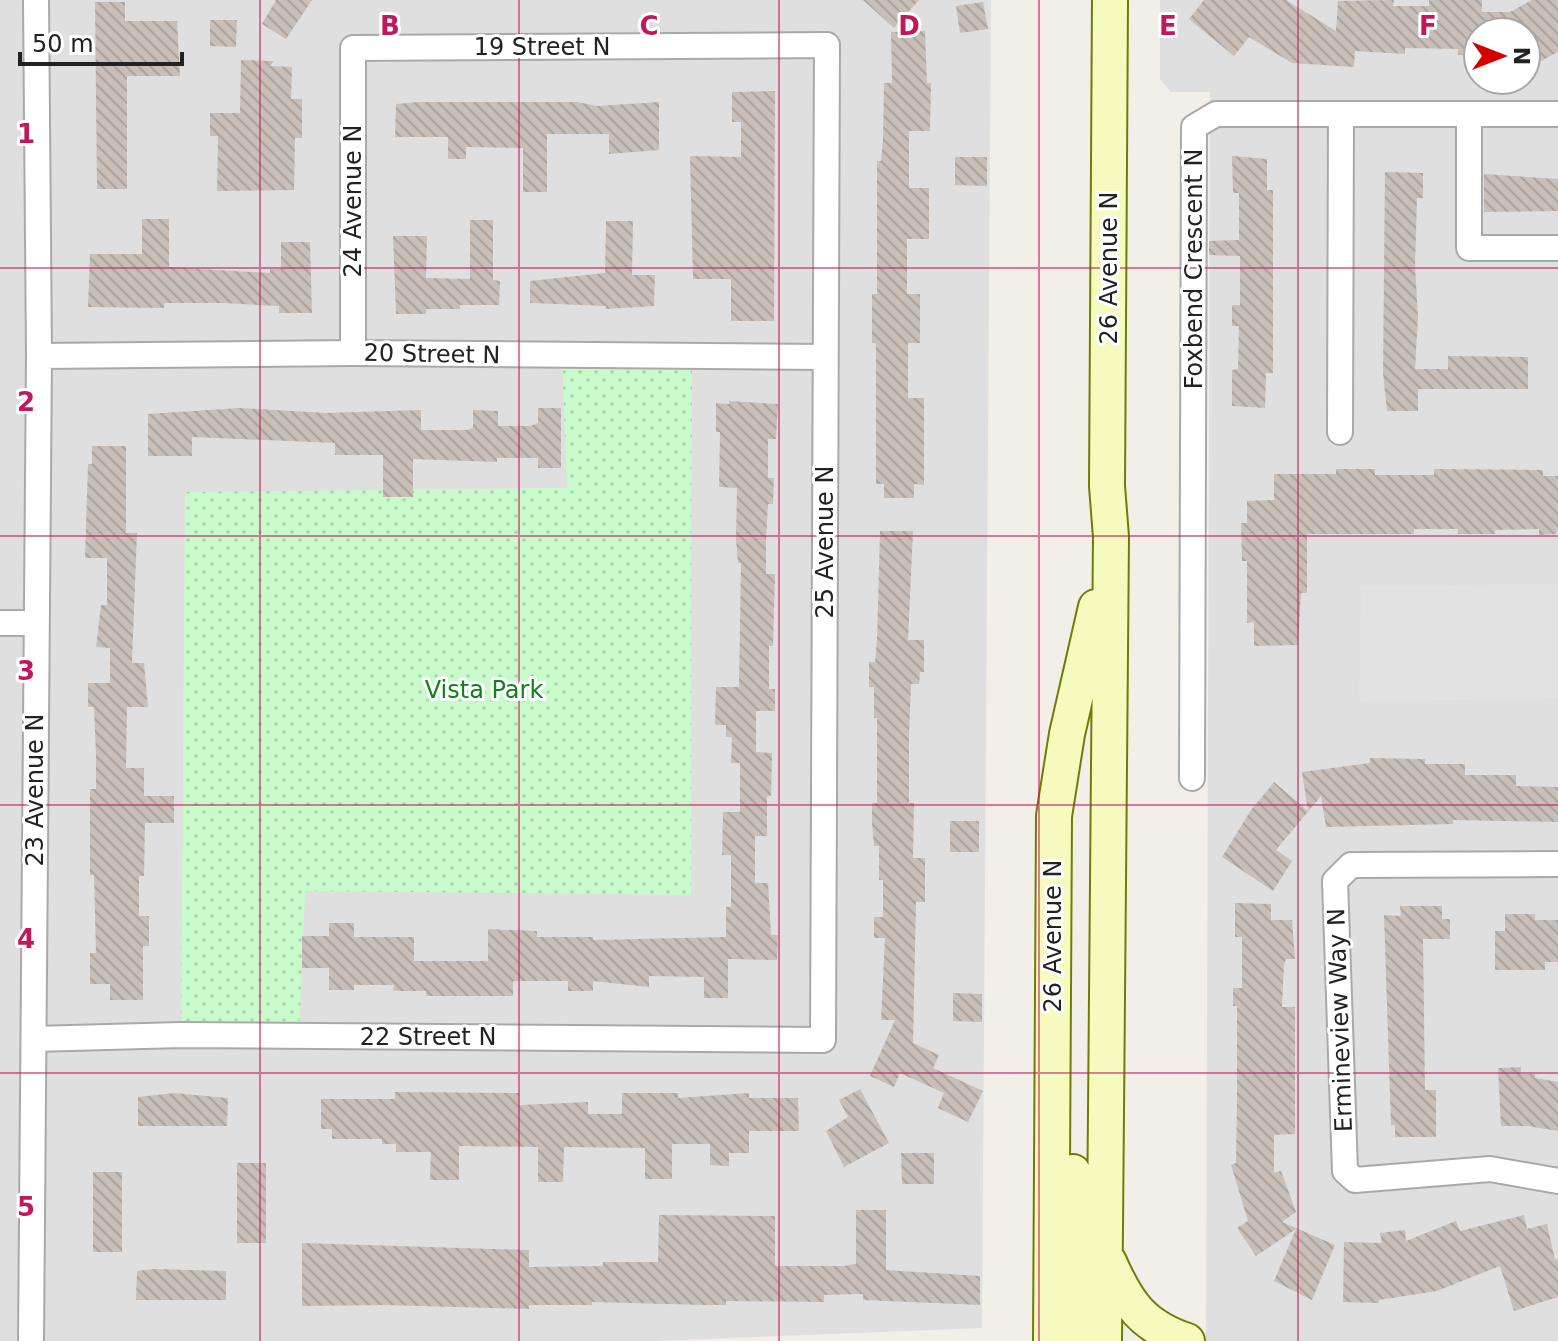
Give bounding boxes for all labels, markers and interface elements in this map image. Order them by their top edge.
text: B [380,11,400,41]
text: C [639,11,659,41]
text: D [898,11,920,41]
text: E [1159,11,1177,41]
text: F [1419,11,1437,41]
scale bar [20,16,182,66]
north arrow [1462,16,1542,96]
text: 50 m [32,30,94,58]
street label: 19 Street N [474,33,610,61]
text: N [1509,47,1534,65]
text: 1 [17,119,35,149]
street label: 24 Avenue N [339,125,367,277]
street label: Foxbend Crescent N [1180,149,1208,389]
street label: 26 Avenue N [1095,192,1123,344]
street label: 20 Street N [363,339,501,369]
text: 2 [17,387,35,417]
street label: 25 Avenue N [811,466,839,618]
text: 3 [17,656,35,686]
park label: Vista Park [425,676,543,704]
street label: 23 Avenue N [21,714,49,866]
street label: 26 Avenue N [1039,860,1067,1012]
street label: Ermineview Way N [1322,907,1358,1133]
text: 4 [17,924,35,954]
street label: 22 Street N [360,1023,496,1051]
text: 5 [17,1192,35,1222]

